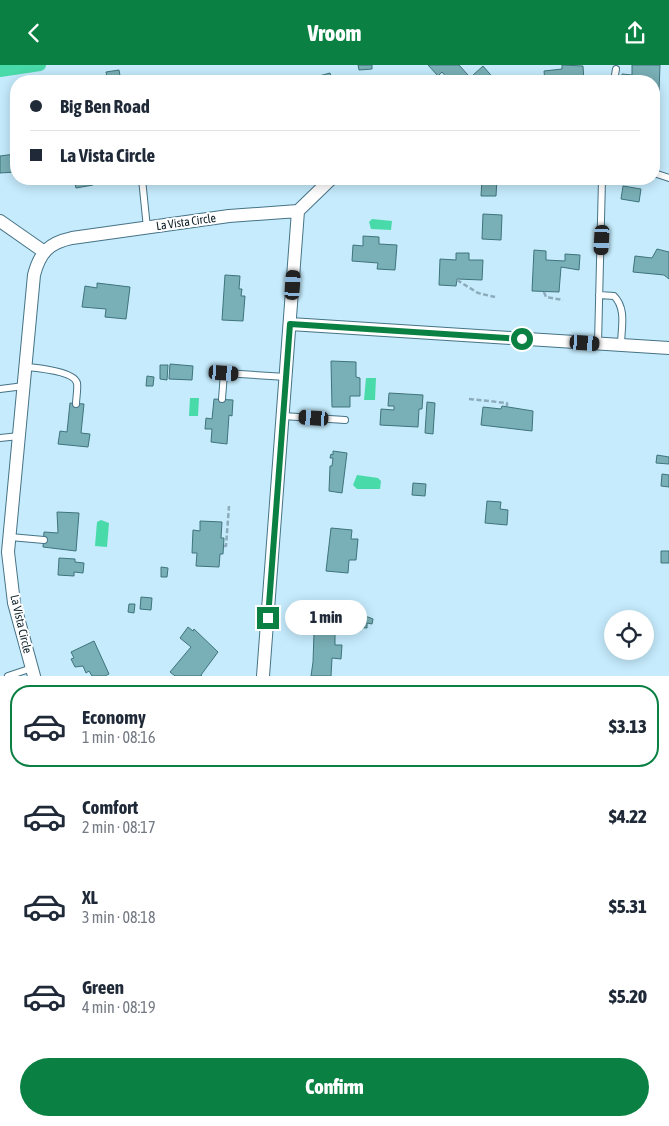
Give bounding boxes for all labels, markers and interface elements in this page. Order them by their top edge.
icon: back [20,19,48,47]
icon: share [621,19,649,47]
text: Vroom [308,20,361,46]
text: Big Ben Road [60,95,150,117]
text: La Vista Circle [60,144,155,166]
street label: La Vista Circle [155,211,217,233]
car [593,225,610,255]
car [284,270,301,300]
route start [511,328,533,350]
car [569,334,600,352]
car [208,364,239,382]
car [298,409,329,427]
street label: La Vista Circle [7,593,35,655]
callout: 1 min [286,601,368,635]
route end [257,607,279,629]
text: 1 min [310,608,342,626]
map controls [604,610,654,660]
button: locate [604,610,654,660]
icon: car [22,704,67,749]
text: Economy [82,706,146,728]
text: $3.13 [609,715,647,737]
text: 1 min · 08:16 [82,728,155,746]
icon: car [22,794,67,839]
text: Comfort [82,796,138,818]
text: $4.22 [609,805,647,827]
text: 2 min · 08:17 [82,818,155,836]
icon: car [22,884,67,929]
text: XL [82,886,98,908]
text: $5.31 [609,895,647,917]
text: 3 min · 08:18 [82,908,155,926]
icon: car [22,974,67,1019]
text: Green [82,976,124,998]
text: $5.20 [609,985,647,1007]
text: 4 min · 08:19 [82,998,155,1016]
button: Confirm [20,1058,649,1116]

